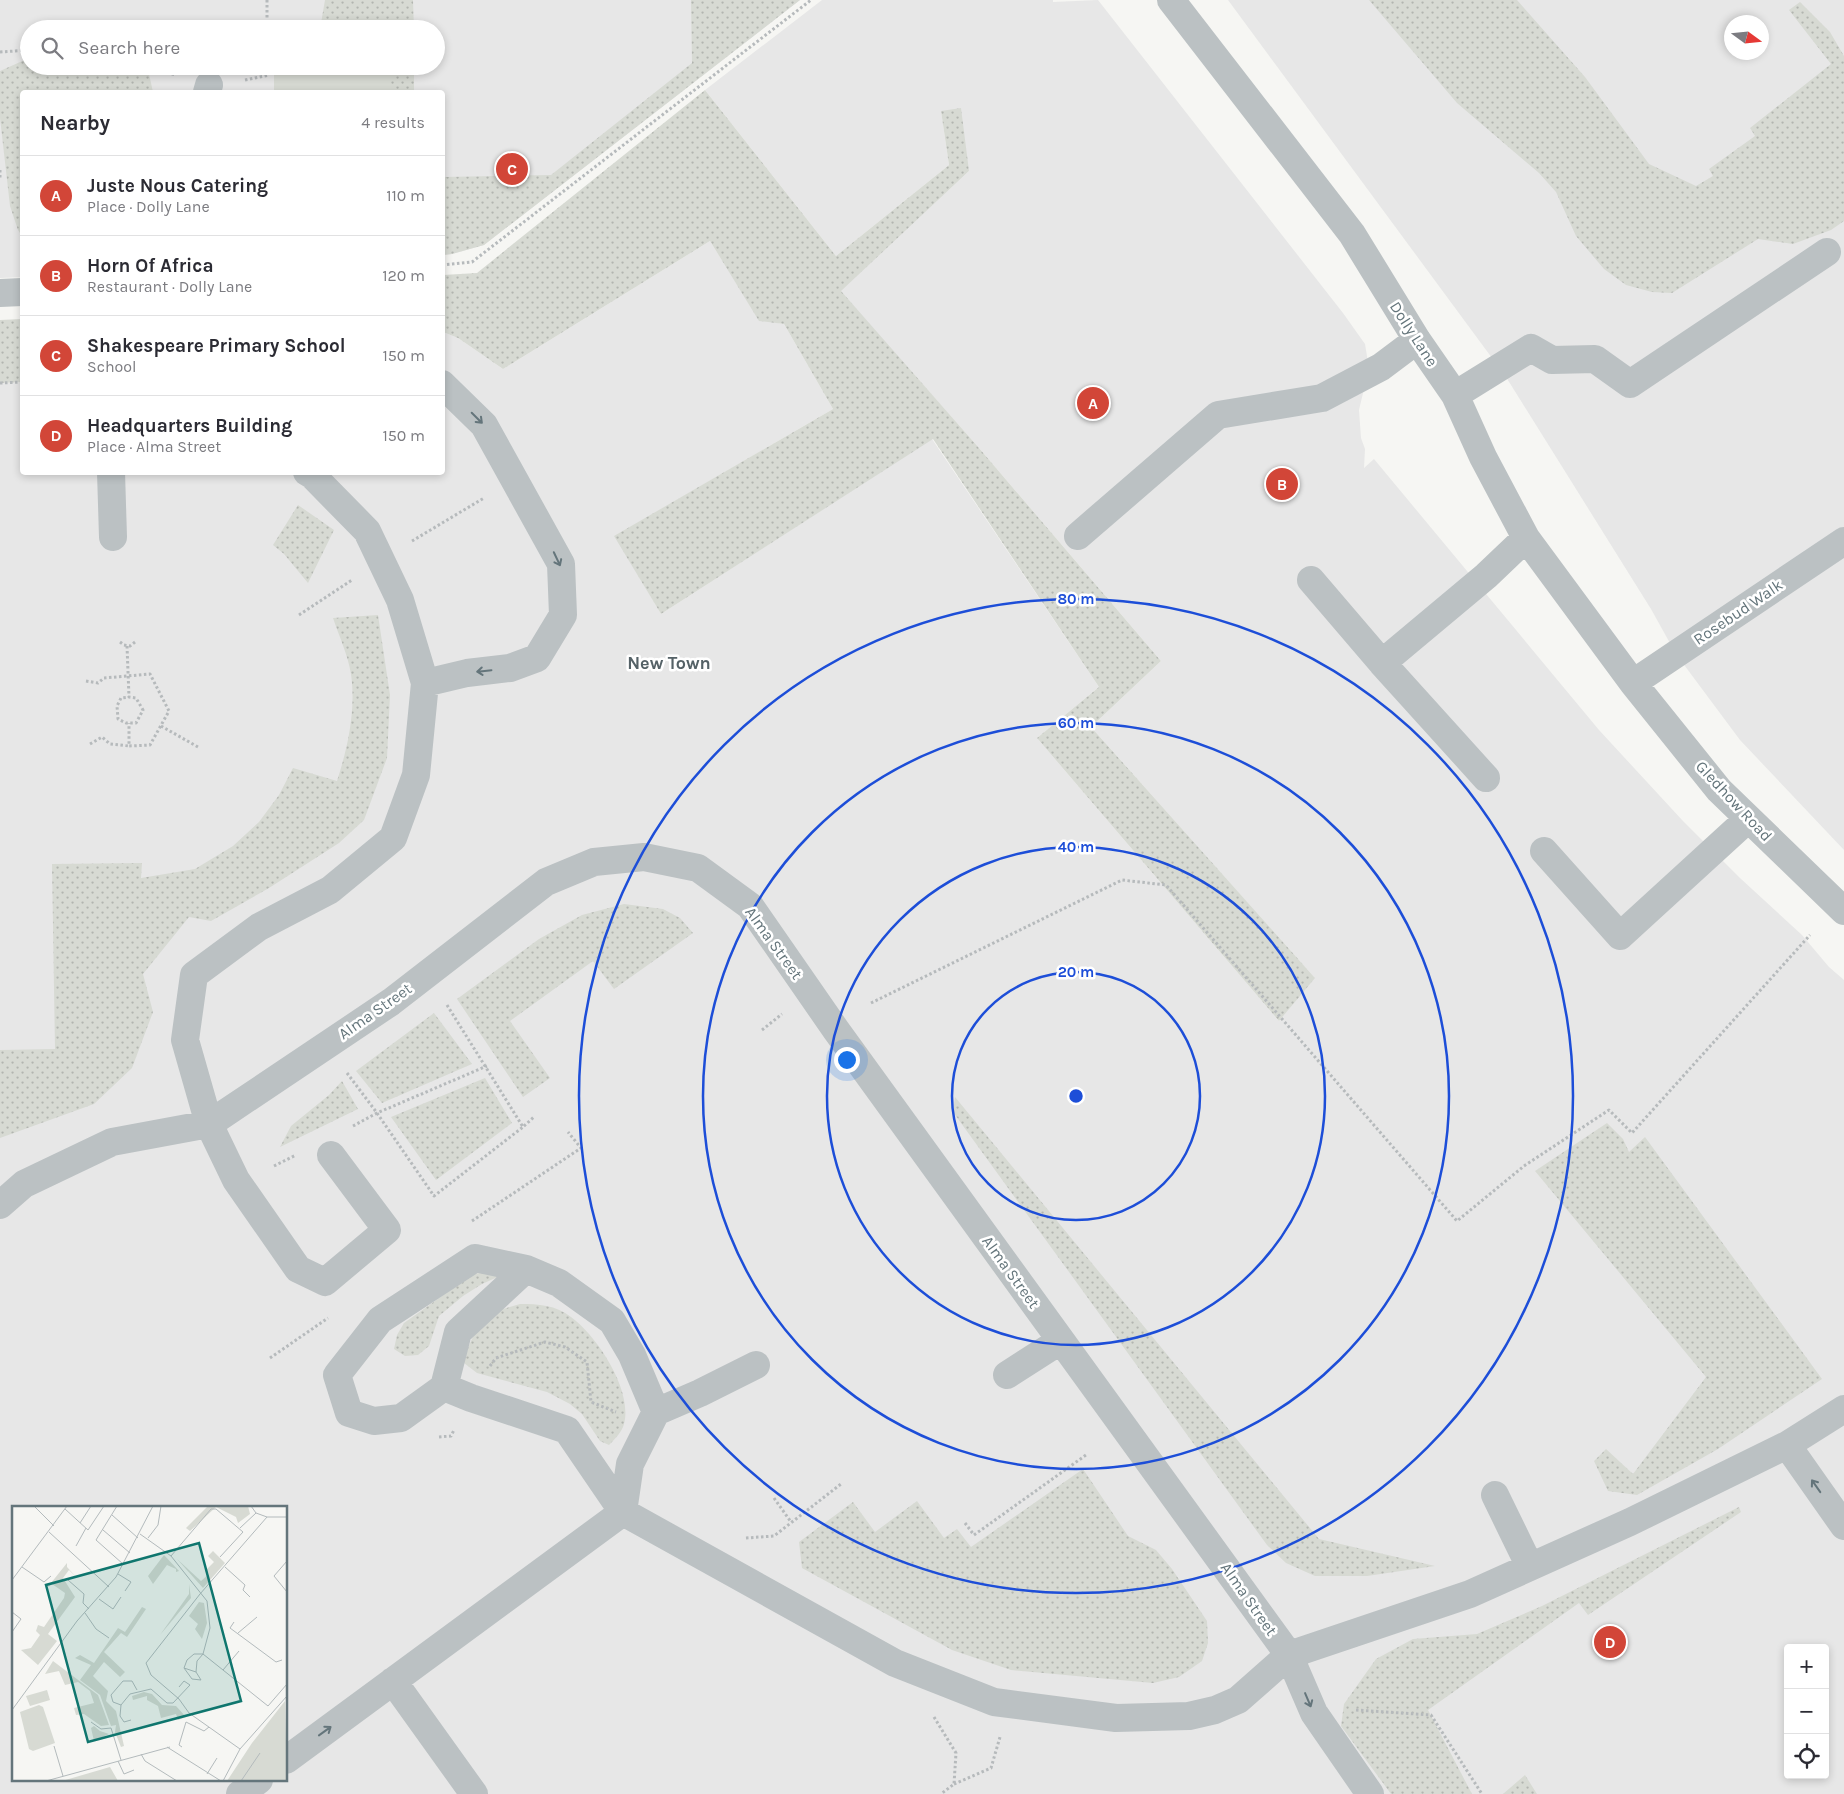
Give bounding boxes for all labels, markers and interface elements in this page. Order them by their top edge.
north arrow [1724,15,1769,60]
search box [20,20,445,75]
icon: search [38,34,66,62]
text: Search here [78,37,180,59]
text: Nearby [40,111,110,135]
text: 4 results [361,113,425,132]
pin: C [496,150,528,188]
text: Juste Nous Catering [87,175,268,197]
text: A [51,186,61,205]
text: 110 m [386,186,425,205]
text: Place · Dolly Lane [87,197,210,216]
text: Horn Of Africa [87,255,214,277]
text: B [51,266,61,285]
text: 120 m [382,266,425,285]
text: Restaurant · Dolly Lane [87,277,252,296]
street label: Dolly Lane [1386,298,1442,370]
text: Shakespeare Primary School [87,335,346,357]
text: C [51,346,61,365]
text: 150 m [382,346,425,365]
text: School [87,357,137,376]
pin: A [1077,384,1109,422]
one-way arrow [471,412,484,424]
text: Headquarters Building [87,415,292,437]
text: D [51,426,61,445]
text: 150 m [382,426,425,445]
text: Place · Alma Street [87,437,221,456]
pin: B [1266,465,1298,503]
one-way arrow [553,551,563,566]
street label: Rosebud Walk [1690,575,1786,649]
text: 80 m [1057,590,1095,608]
district label: New Town [627,652,711,674]
one-way arrow [476,666,492,676]
text: 60 m [1058,714,1094,732]
street label: Gledhow Road [1692,757,1776,845]
text: 40 m [1058,838,1094,856]
street label: Alma Street [741,903,807,983]
text: 20 m [1058,963,1094,981]
street label: Alma Street [335,979,415,1043]
your location [834,1047,860,1073]
centre of rings [1067,1087,1085,1105]
street label: Alma Street [978,1232,1044,1312]
one-way arrow [1811,1479,1821,1493]
inset map [12,1506,288,1782]
street label: Alma Street [1217,1559,1281,1639]
pin: D [1594,1623,1626,1661]
map controls [1784,1644,1829,1779]
button: + [1784,1644,1829,1689]
button: − [1784,1689,1829,1734]
one-way arrow [1304,1692,1314,1707]
one-way arrow [318,1726,332,1736]
button: locate [1784,1734,1829,1779]

